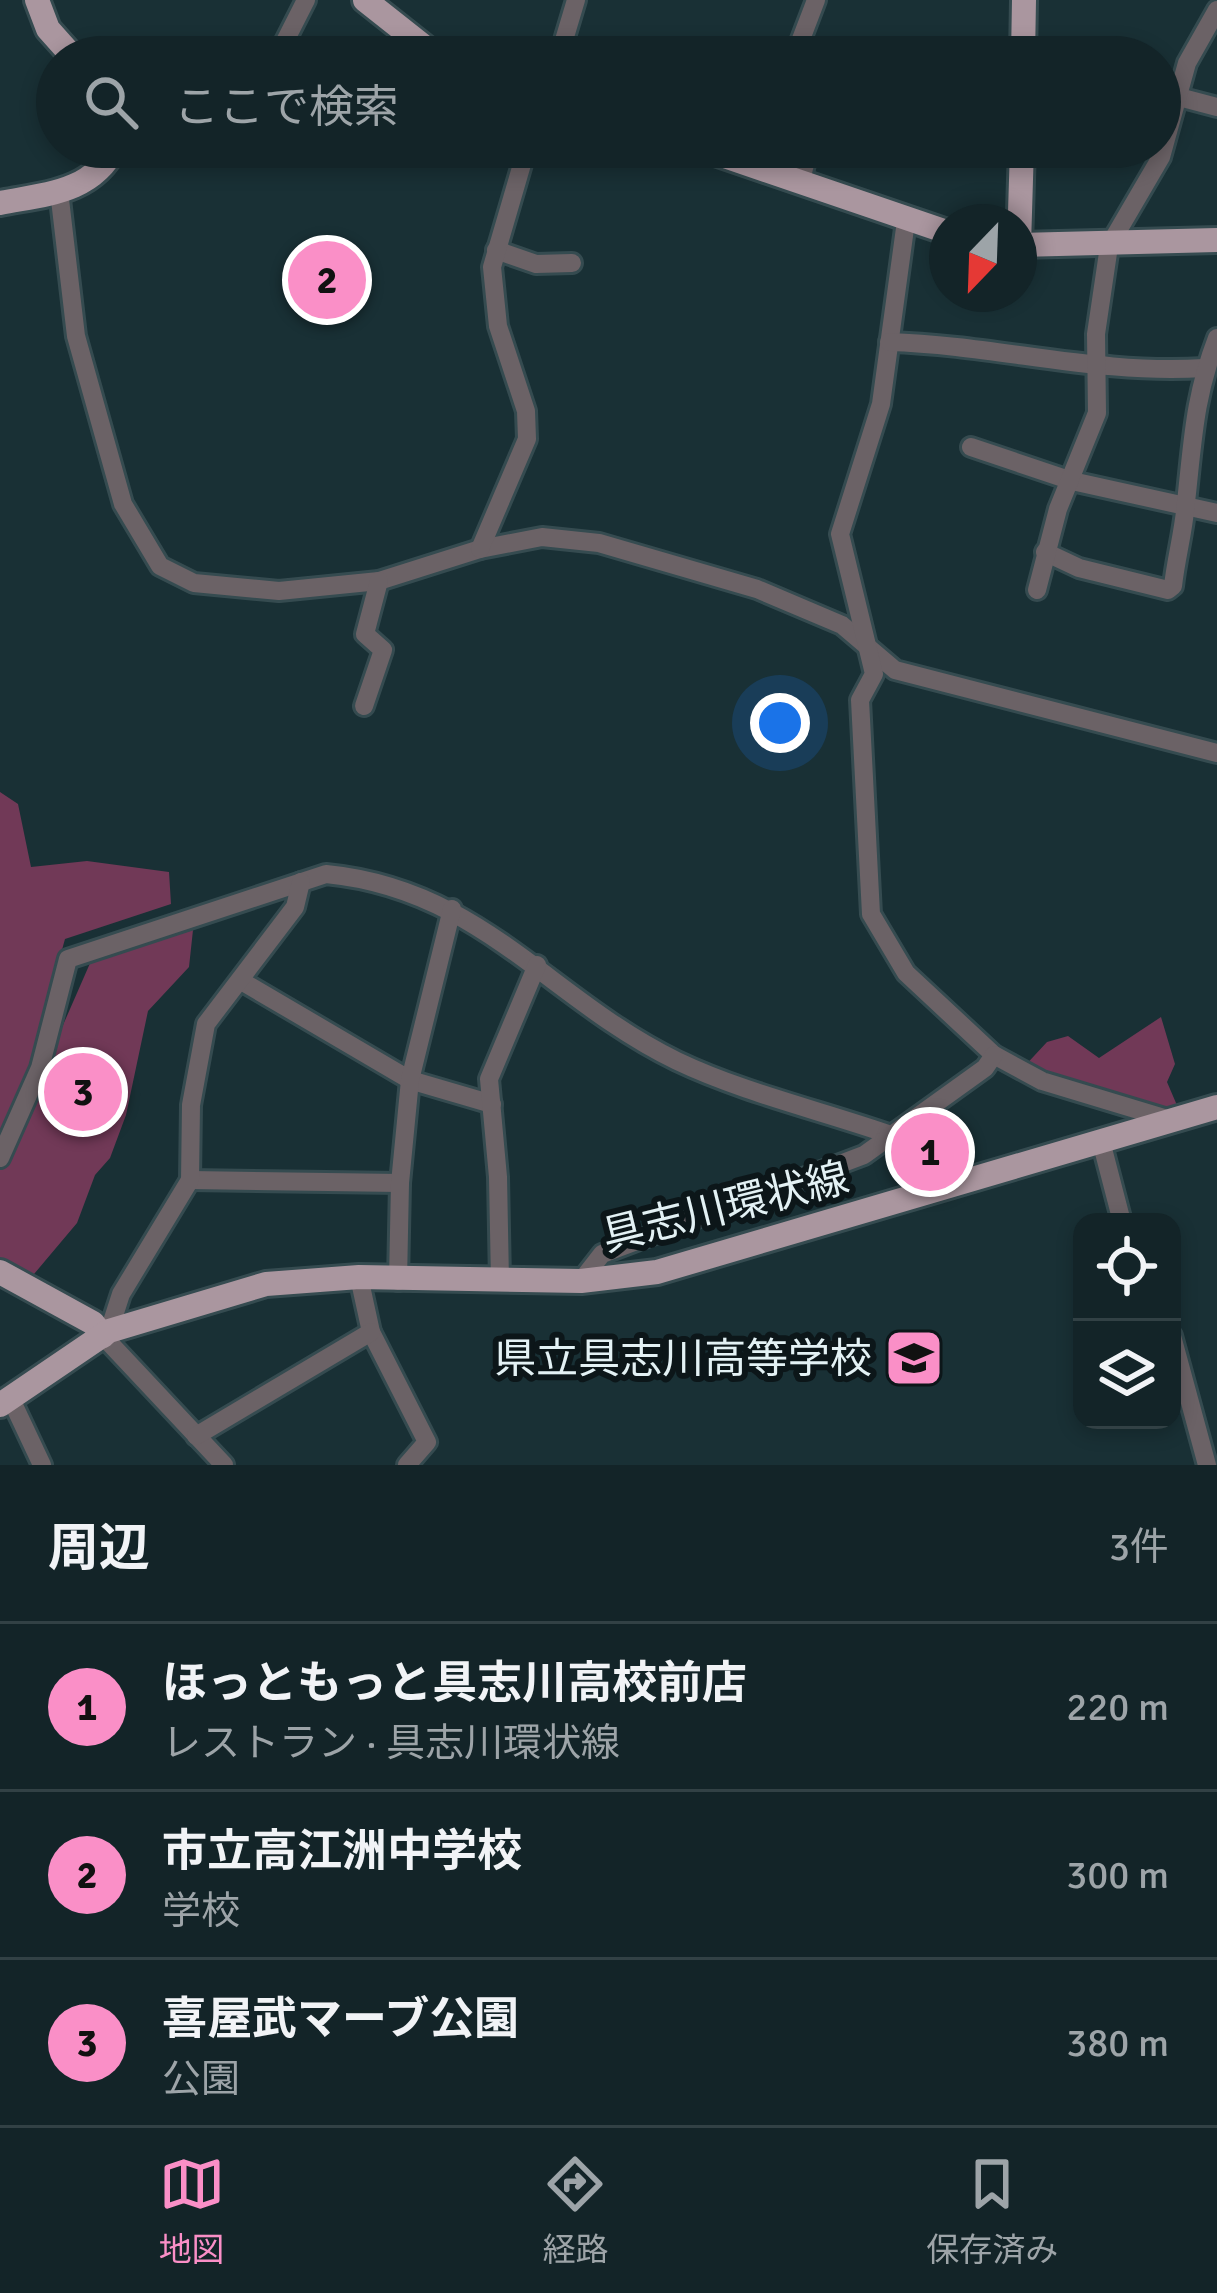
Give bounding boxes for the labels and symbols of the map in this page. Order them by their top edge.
north arrow [929,204,1037,312]
pin: 2 [288,235,366,325]
your location [750,693,810,753]
pin: 3 [44,1047,122,1137]
pin: 1 [891,1107,969,1197]
street label: 具志川環状線 [597,1152,854,1263]
school or university icon: 県立具志川高等学校 [883,1327,945,1389]
place label: 県立具志川高等学校 [494,1334,872,1385]

